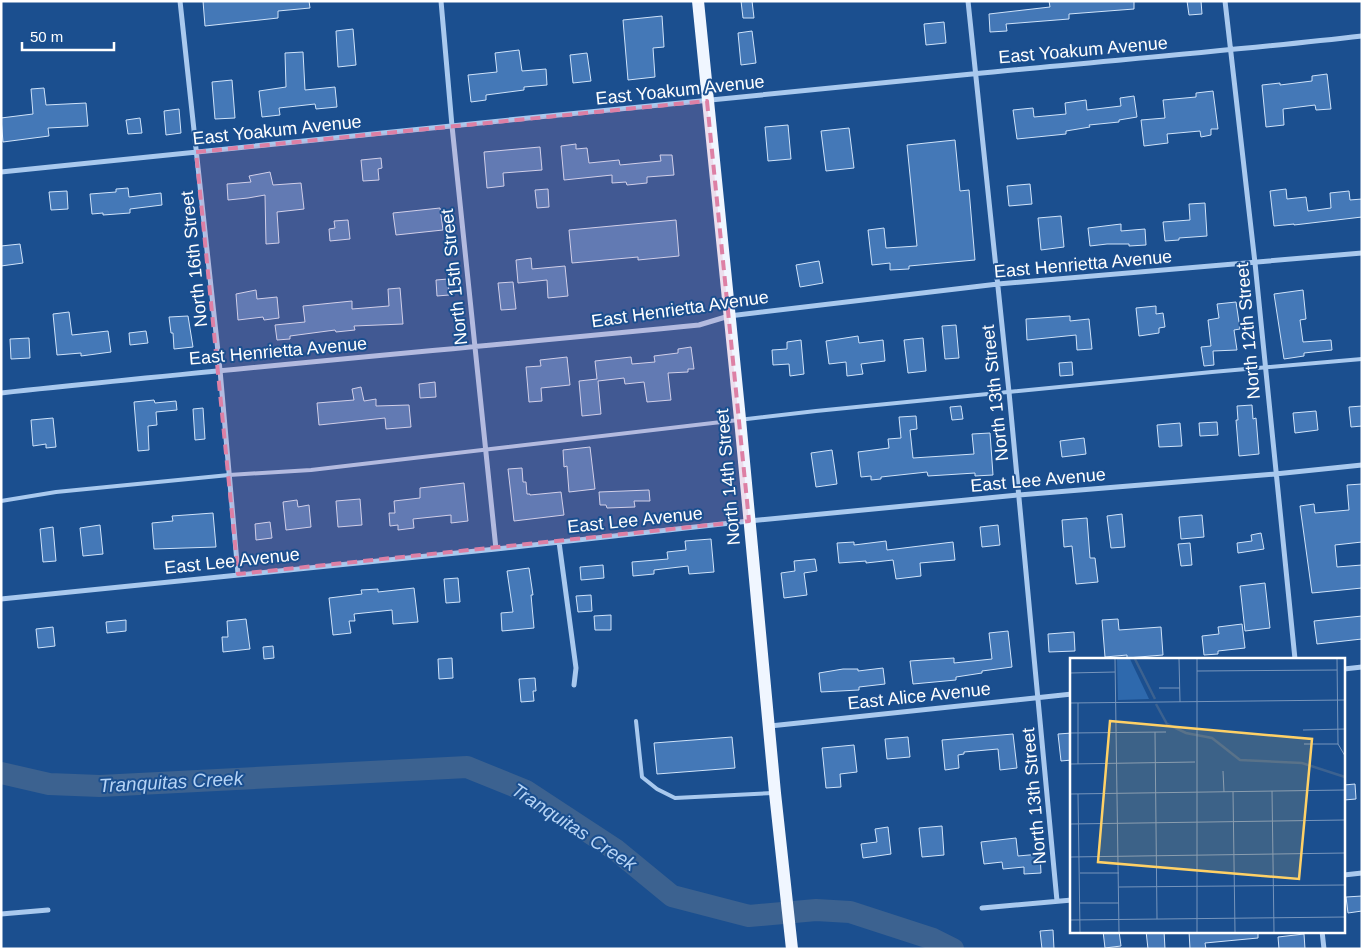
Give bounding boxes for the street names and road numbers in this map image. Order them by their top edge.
street label: East Yoakum Avenue [998,33,1168,67]
street label: East Yoakum Avenue [595,71,765,109]
street label: East Yoakum Avenue [192,111,362,149]
street label: North 16th Street [177,190,211,328]
street label: North 15th Street [437,208,471,346]
street label: East Henrietta Avenue [993,246,1173,282]
street label: North 12th Street [1232,262,1264,400]
street label: East Henrietta Avenue [590,287,770,331]
street label: North 13th Street [978,324,1012,462]
street label: East Henrietta Avenue [188,333,368,369]
street label: North 14th Street [712,408,744,546]
street label: East Lee Avenue [969,464,1107,496]
street label: East Lee Avenue [566,503,704,537]
street label: East Lee Avenue [163,544,301,578]
street label: East Alice Avenue [846,679,992,713]
street label: North 13th Street [1018,727,1050,865]

